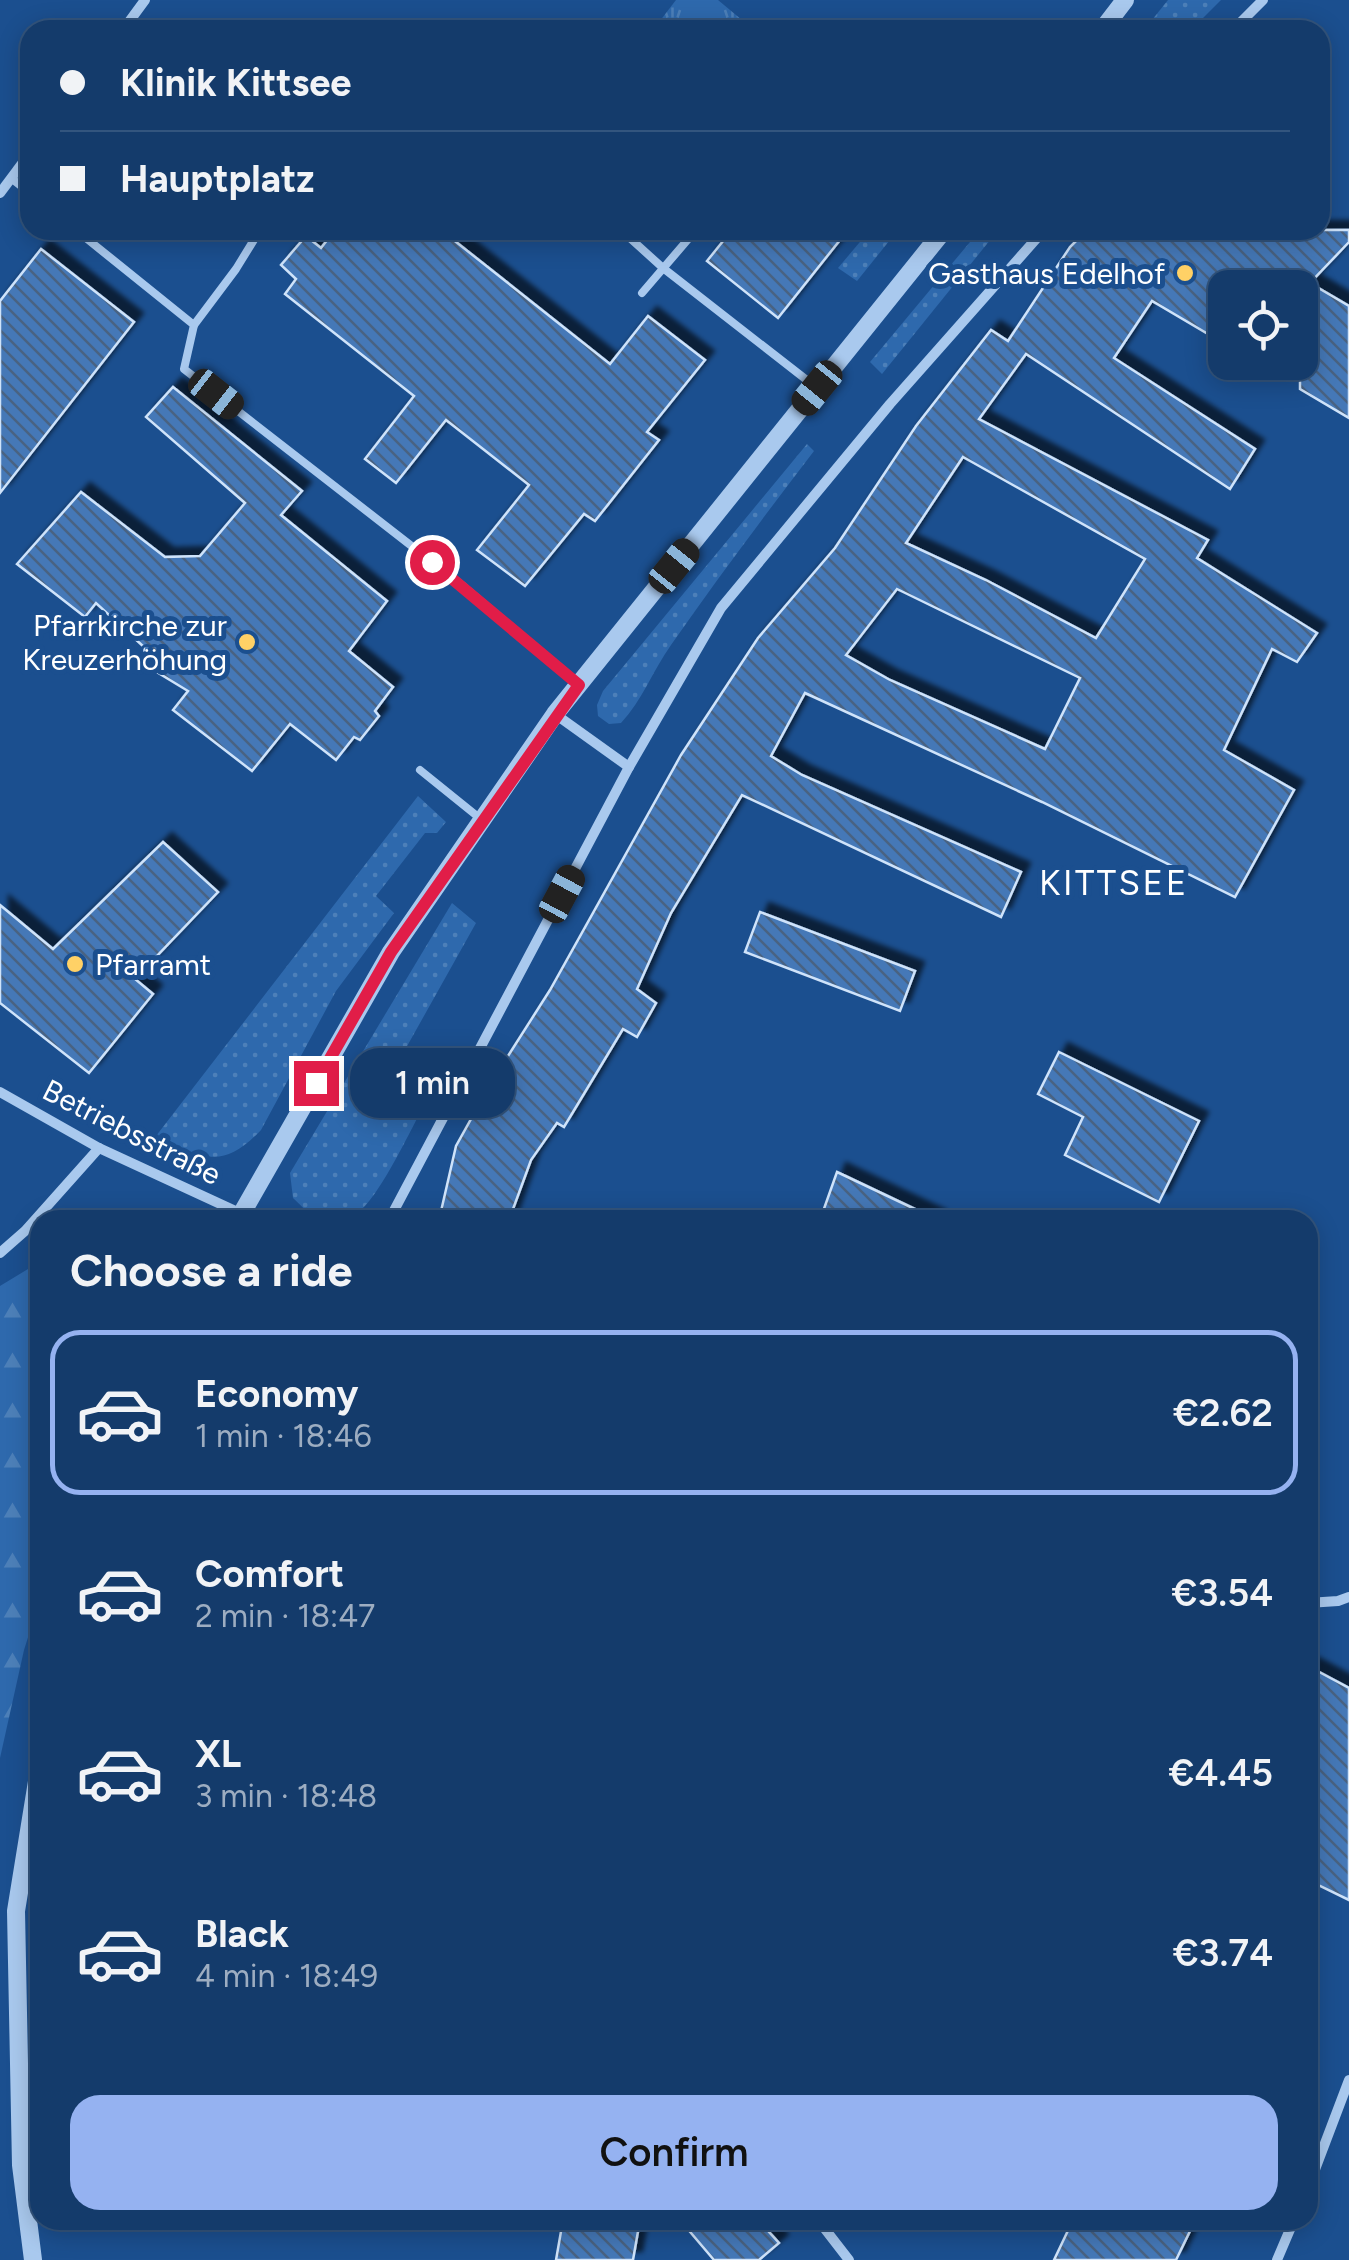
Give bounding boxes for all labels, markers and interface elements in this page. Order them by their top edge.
text: Klinik Kittsee [120,60,351,106]
text: Hauptplatz [120,156,314,202]
place label: Gasthaus Edelhof [928,255,1165,292]
marker: Gasthaus Edelhof [1174,262,1196,284]
map controls [1208,270,1318,380]
button: locate [1208,270,1318,380]
car [786,355,848,421]
car [183,364,249,424]
car [643,533,705,599]
route start [410,540,455,585]
place label: Pfarrkirche zur Kreuzerhöhung [22,607,227,678]
marker: Pfarrkirche zur Kreuzerhöhung [236,631,258,653]
car [535,860,589,928]
district label: KITTSEE [1039,862,1189,904]
place label: Pfarramt [95,946,211,983]
marker: Pfarramt [64,953,86,975]
callout: 1 min [351,1048,516,1118]
route end [294,1061,339,1106]
text: 1 min [395,1064,470,1102]
street label: Betriebsstraße [37,1071,227,1193]
text: Choose a ride [70,1243,352,1297]
icon: car [75,1368,165,1458]
text: Economy [195,1371,358,1417]
text: €2.62 [1173,1390,1273,1436]
text: 1 min · 18:46 [195,1417,372,1455]
icon: car [75,1548,165,1638]
text: Comfort [195,1551,344,1597]
text: €3.54 [1172,1570,1273,1616]
text: 2 min · 18:47 [195,1597,375,1635]
icon: car [75,1728,165,1818]
text: XL [195,1731,241,1777]
text: €4.45 [1169,1750,1273,1796]
text: 3 min · 18:48 [195,1777,377,1815]
icon: car [75,1908,165,1998]
text: Black [195,1911,289,1957]
text: €3.74 [1173,1930,1273,1976]
text: 4 min · 18:49 [195,1957,378,1995]
button: Confirm [70,2095,1278,2210]

